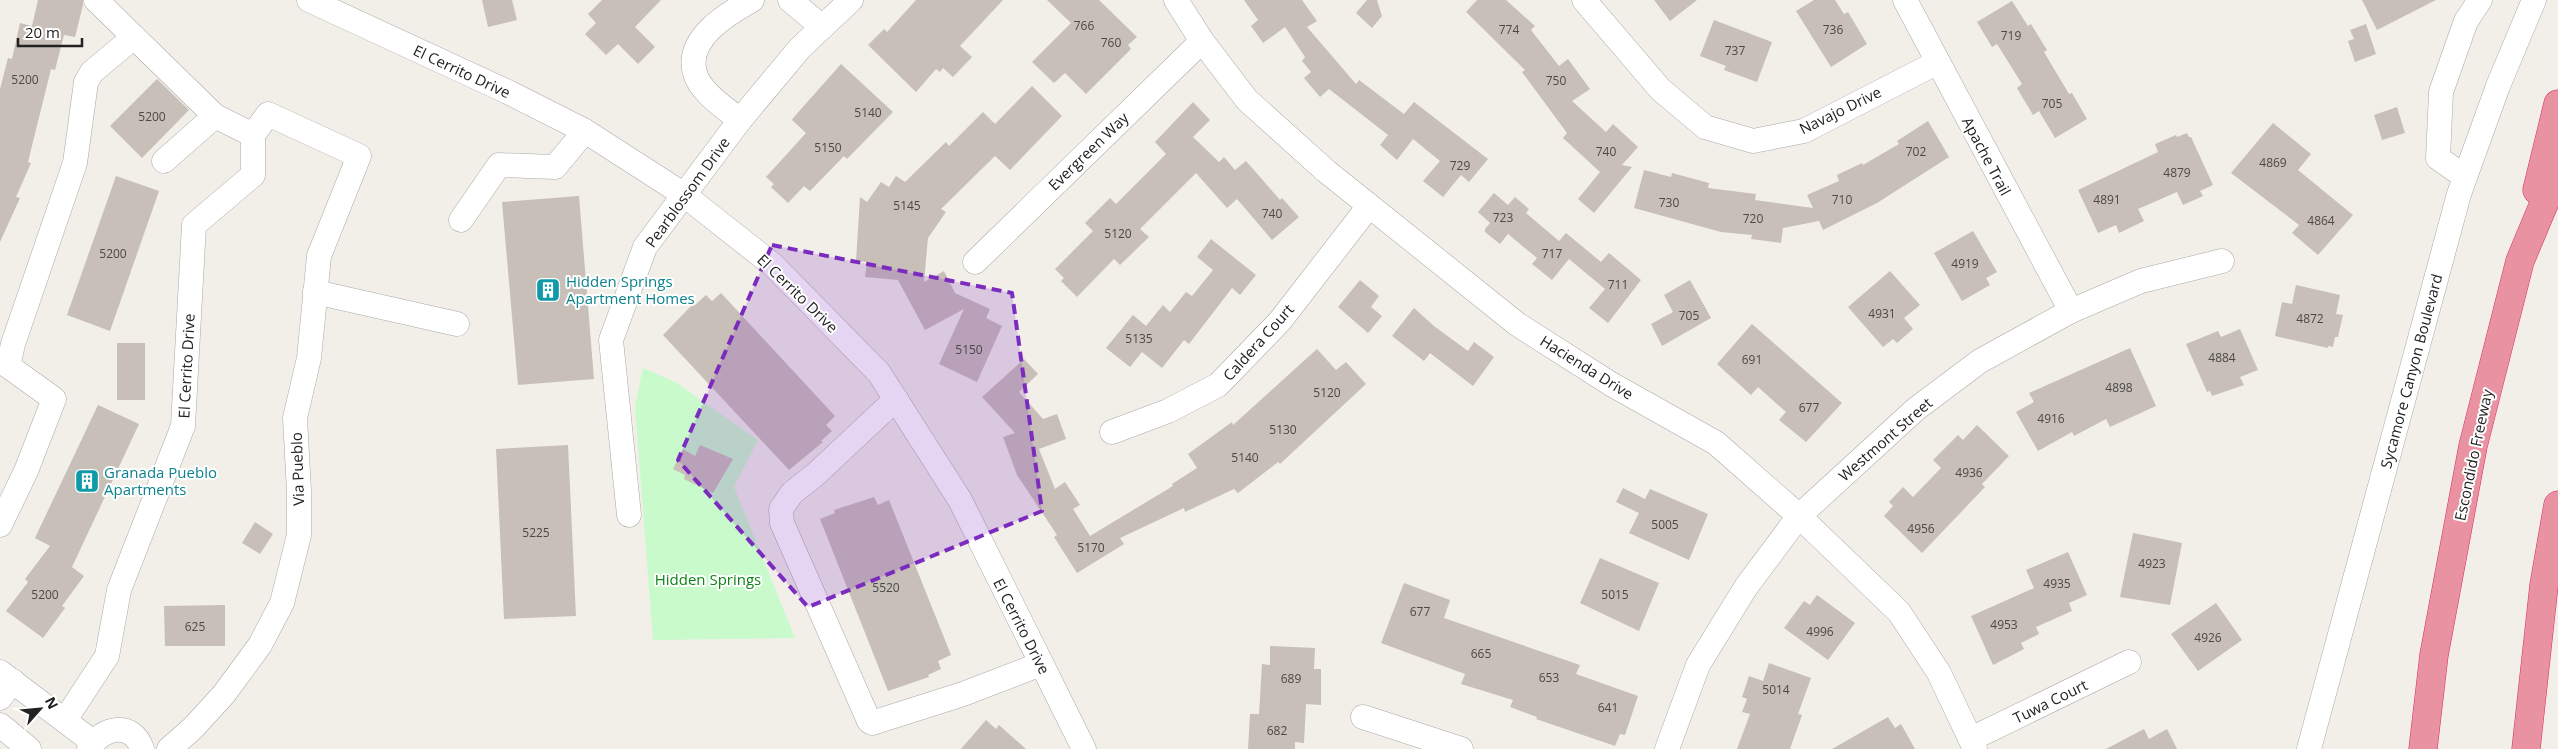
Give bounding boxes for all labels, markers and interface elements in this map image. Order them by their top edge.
scale bar [18,15,81,47]
house number: 766 [1074,17,1094,34]
house number: 774 [1499,21,1519,38]
house number: 736 [1823,21,1843,38]
text: 20 m [25,22,60,42]
house number: 719 [2001,27,2021,44]
house number: 760 [1101,34,1121,51]
street label: El Cerrito Drive [410,40,514,102]
house number: 737 [1725,42,1745,59]
house number: 5200 [11,71,39,88]
house number: 750 [1546,72,1566,89]
street label: Navajo Drive [1796,82,1884,138]
house number: 705 [2042,95,2062,112]
house number: 5140 [854,104,882,121]
street label: Evergreen Way [1044,107,1133,194]
house number: 5200 [138,108,166,125]
street label: Apache Trail [1958,113,2016,199]
street label: Pearblossom Drive [640,133,734,251]
house number: 5150 [814,139,842,156]
house number: 740 [1596,143,1616,160]
house number: 702 [1906,143,1926,160]
house number: 4869 [2259,154,2287,171]
house number: 729 [1450,157,1470,174]
house number: 4879 [2163,164,2191,181]
house number: 710 [1832,191,1852,208]
house number: 4891 [2093,191,2121,208]
house number: 730 [1659,194,1679,211]
house number: 5145 [893,197,921,214]
house number: 740 [1262,205,1282,222]
house number: 723 [1493,209,1513,226]
house number: 720 [1743,210,1763,227]
house number: 4864 [2307,212,2335,229]
house number: 5120 [1104,225,1132,242]
house number: 5200 [99,245,127,262]
house number: 717 [1542,245,1562,262]
street label: El Cerrito Drive [753,249,843,337]
house number: 4919 [1951,255,1979,272]
place label: Hidden Springs Apartment Homes [566,271,695,308]
street label: Sycamore Canyon Boulevard [2375,272,2447,470]
house number: 711 [1608,276,1628,293]
building icon: Hidden Springs Apartment Homes [535,277,561,303]
street label: Caldera Court [1218,299,1298,385]
house number: 4931 [1868,305,1896,322]
house number: 705 [1679,307,1699,324]
house number: 4872 [2296,310,2324,327]
street label: El Cerrito Drive [173,313,199,419]
house number: 5135 [1125,330,1153,347]
street label: Hacienda Drive [1537,330,1637,404]
house number: 5150 [955,341,983,358]
house number: 4884 [2208,349,2236,366]
house number: 691 [1742,351,1762,368]
house number: 4898 [2105,379,2133,396]
house number: 5120 [1313,384,1341,401]
street label: Escondido Freeway [2449,387,2497,523]
street label: Westmont Street [1834,393,1936,485]
house number: 677 [1799,399,1819,416]
house number: 4916 [2037,410,2065,427]
house number: 5130 [1269,421,1297,438]
street label: Via Pueblo [286,432,308,506]
house number: 5140 [1231,449,1259,466]
place label: Granada Pueblo Apartments [104,462,217,499]
house number: 4936 [1955,464,1983,481]
building icon: Granada Pueblo Apartments [74,468,100,494]
house number: 5005 [1651,516,1679,533]
house number: 4956 [1907,520,1935,537]
house number: 5225 [522,524,550,541]
house number: 5170 [1077,539,1105,556]
house number: 4923 [2138,555,2166,572]
park label: Hidden Springs [655,569,761,589]
street label: El Cerrito Drive [989,575,1055,677]
house number: 4935 [2043,575,2071,592]
house number: 5520 [872,579,900,596]
house number: 5200 [31,586,59,603]
house number: 5015 [1601,586,1629,603]
house number: 677 [1410,603,1430,620]
house number: 4953 [1990,616,2018,633]
house number: 625 [185,618,205,635]
house number: 4996 [1806,623,1834,640]
house number: 4926 [2194,629,2222,646]
house number: 665 [1471,645,1491,662]
house number: 653 [1539,669,1559,686]
house number: 689 [1281,670,1301,687]
street label: Tuwa Court [2009,674,2091,728]
house number: 5014 [1762,681,1790,698]
north arrow [15,684,65,734]
text: N [41,693,63,712]
house number: 641 [1598,699,1618,716]
house number: 682 [1267,722,1287,739]

